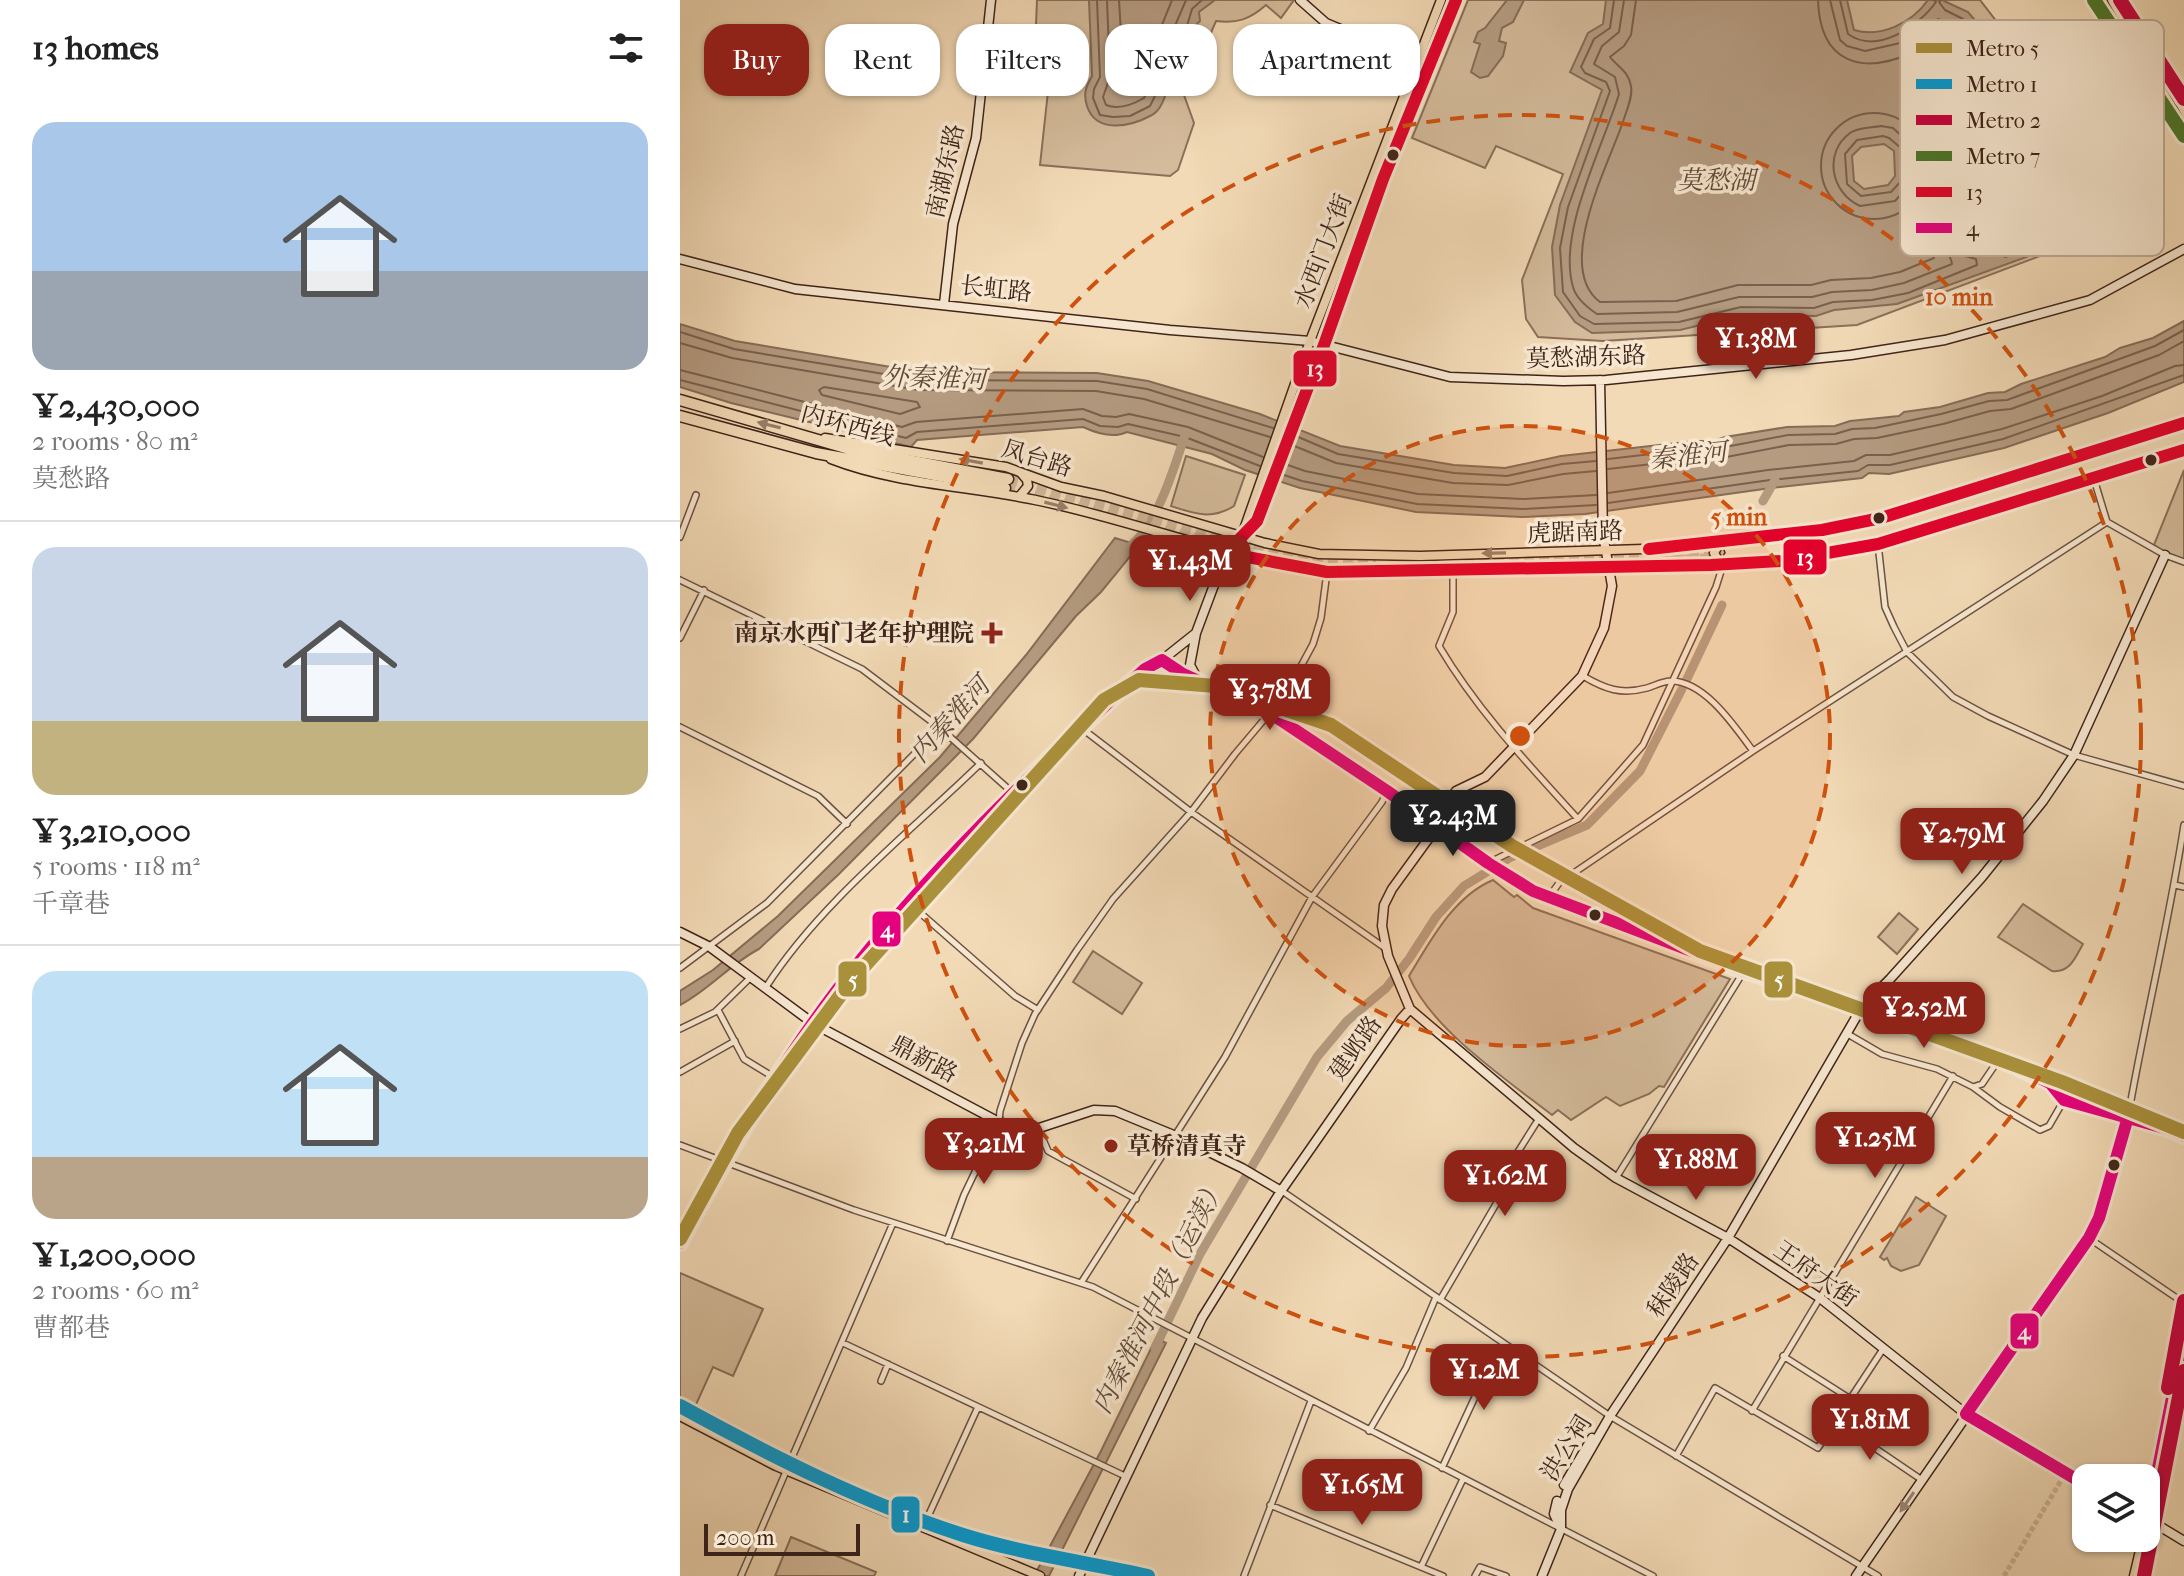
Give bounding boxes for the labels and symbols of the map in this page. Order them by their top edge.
legend [1900,20,2164,256]
text: Metro 5 [1966,36,2039,62]
text: Metro 1 [1966,72,2038,98]
text: Metro 2 [1966,108,2041,134]
street label: 南湖东路 [921,121,969,221]
text: Metro 7 [1966,144,2040,170]
unlabelled marker [1385,147,1401,163]
water label: 莫愁湖 [1677,165,1759,196]
text: 13 [1966,180,1983,206]
street label: 水西门大街 [1288,190,1358,312]
text: 4 [1966,216,1980,242]
street label: 长虹路 [959,271,1033,307]
text: 10 min [1925,283,1994,311]
pin: ¥1.38M [1691,313,1821,381]
street label: 莫愁湖东路 [1526,341,1646,373]
line badge: 13 [1292,349,1338,388]
text: 13 [1307,356,1323,382]
water label: 外秦淮河 [881,361,990,395]
street label: 内环西线 [798,399,898,451]
one-way arrow [756,418,781,430]
street label: 凤台路 [998,434,1076,482]
water label: 秦淮河 [1648,436,1732,475]
unlabelled marker [2143,452,2159,468]
one-way arrow [958,454,983,466]
one-way arrow [1044,499,1069,511]
text: 5 min [1711,503,1768,531]
unlabelled marker [1871,510,1887,526]
street label: 虎踞南路 [1527,516,1623,548]
pin: ¥1.43M [1125,535,1255,603]
line badge: 13 [1782,538,1828,576]
text: 13 [1797,545,1813,571]
one-way arrow [1481,547,1506,560]
place label: 南京水西门老年护理院 [734,619,974,647]
marker: 南京水西门老年护理院 [981,622,1003,644]
pin: ¥3.78M [1205,664,1335,732]
water label: 内秦淮河 [904,668,999,769]
centre of rings [1506,722,1534,750]
unlabelled marker [1014,777,1030,793]
pin: ¥2.43M [1388,790,1518,858]
pin: ¥2.79M [1897,808,2027,876]
unlabelled marker [1587,907,1603,923]
line badge: 4 [871,910,902,948]
text: 4 [880,917,895,943]
line badge: 5 [837,960,868,998]
line badge: 5 [1763,960,1794,999]
text: 5 [848,967,858,993]
text: 5 [1774,967,1784,993]
pin: ¥2.52M [1859,982,1989,1050]
street label: 建邺路 [1323,1010,1387,1086]
street label: 鼎新路 [886,1030,962,1088]
pin: ¥1.25M [1810,1112,1940,1180]
pin: ¥3.21M [919,1118,1049,1186]
place label: 草桥清真寺 [1127,1132,1247,1160]
pin: ¥1.88M [1631,1134,1761,1202]
marker: 草桥清真寺 [1102,1137,1120,1155]
pin: ¥1.62M [1440,1150,1570,1218]
unlabelled marker [2106,1157,2122,1173]
water label: 内秦淮河中段（运渎） [1086,1173,1232,1419]
street label: 王府大街 [1769,1235,1863,1313]
street label: 秣陵路 [1641,1247,1705,1323]
line badge: 4 [2009,1312,2040,1350]
text: 4 [2017,1319,2032,1345]
pin: ¥1.2M [1428,1344,1540,1412]
pin: ¥1.81M [1805,1394,1935,1462]
street label: 洪公祠 [1535,1410,1597,1486]
pin: ¥1.65M [1297,1459,1427,1527]
one-way arrow [1900,1491,1915,1513]
line badge: 1 [890,1495,921,1534]
text: 1 [902,1502,910,1528]
scale bar [704,1520,860,1556]

